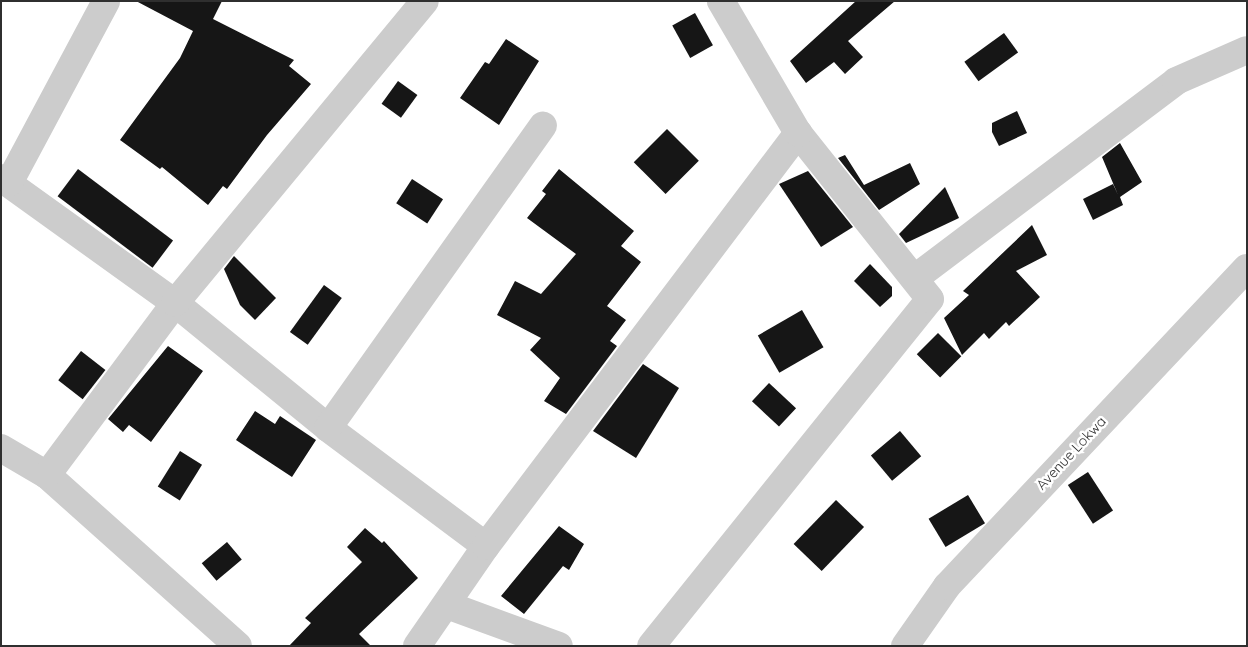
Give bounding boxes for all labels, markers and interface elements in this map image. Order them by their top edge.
street label: Avenue Lokwa [1033,413,1109,493]

